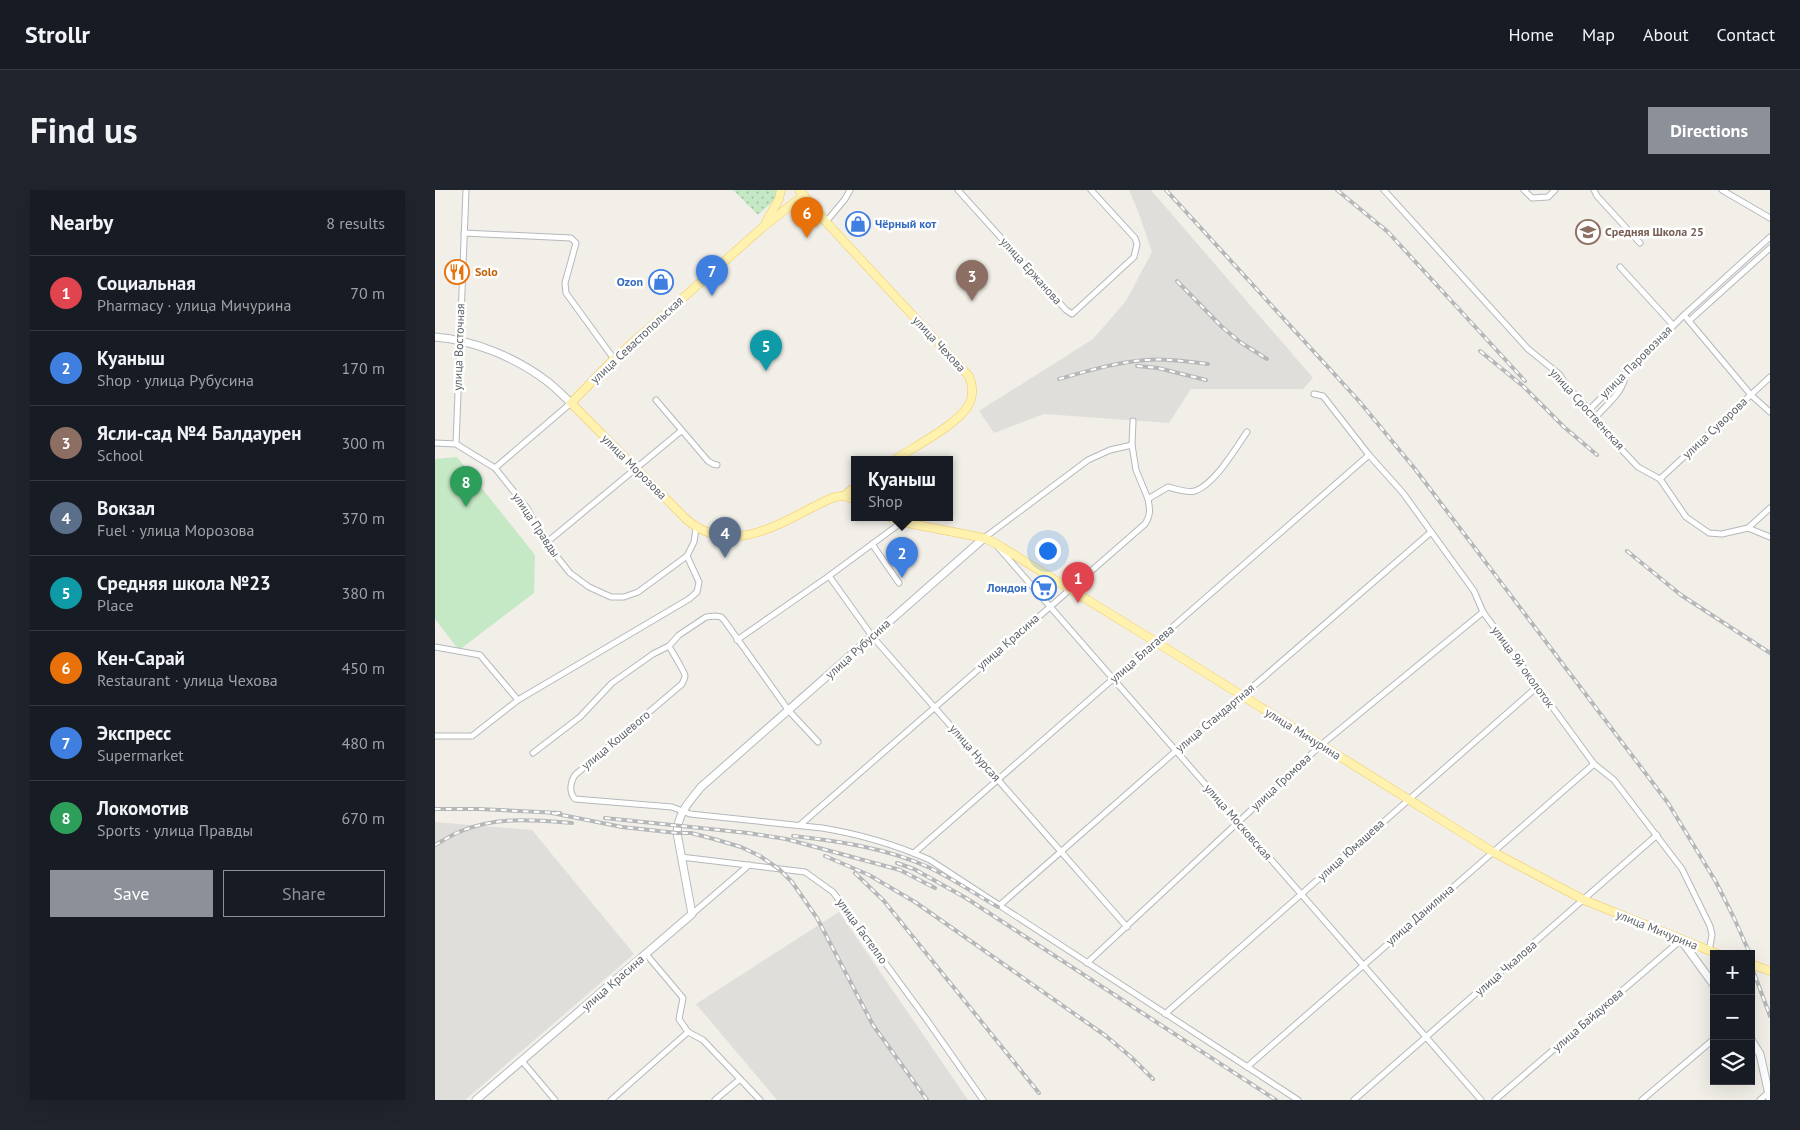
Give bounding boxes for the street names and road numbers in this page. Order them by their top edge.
street label: улица Ержанова [997,234,1066,307]
street label: улица Севастопольская [587,293,686,387]
street label: улица Восточная [449,303,468,391]
street label: улица Чехова [910,313,969,375]
street label: улица Паровозная [1596,322,1675,401]
street label: улица Сроственская [1547,365,1628,453]
street label: улица Суворова [1679,394,1750,462]
street label: улица Морозова [599,431,670,502]
street label: улица Правды [509,490,563,560]
street label: улица Красина [973,610,1042,673]
street label: улица Рубусина [822,616,893,682]
street label: улица Благаева [1106,621,1177,686]
street label: улица 9й околоток [1489,623,1558,711]
street label: улица Стандартная [1172,680,1257,755]
street label: улица Мичурина [1263,704,1344,763]
street label: улица Кошевого [578,707,653,773]
street label: улица Нурсая [946,721,1004,784]
street label: улица Громова [1247,750,1314,813]
street label: улица Московская [1201,781,1275,863]
street label: улица Юмашева [1314,816,1387,884]
street label: улица Данилина [1383,881,1457,948]
street label: улица Гастелло [833,895,891,967]
street label: улица Мичурина [1614,906,1700,953]
street label: улица Чкалова [1472,937,1540,999]
street label: улица Красина [578,951,647,1014]
street label: улица Байдукова [1549,985,1626,1054]

